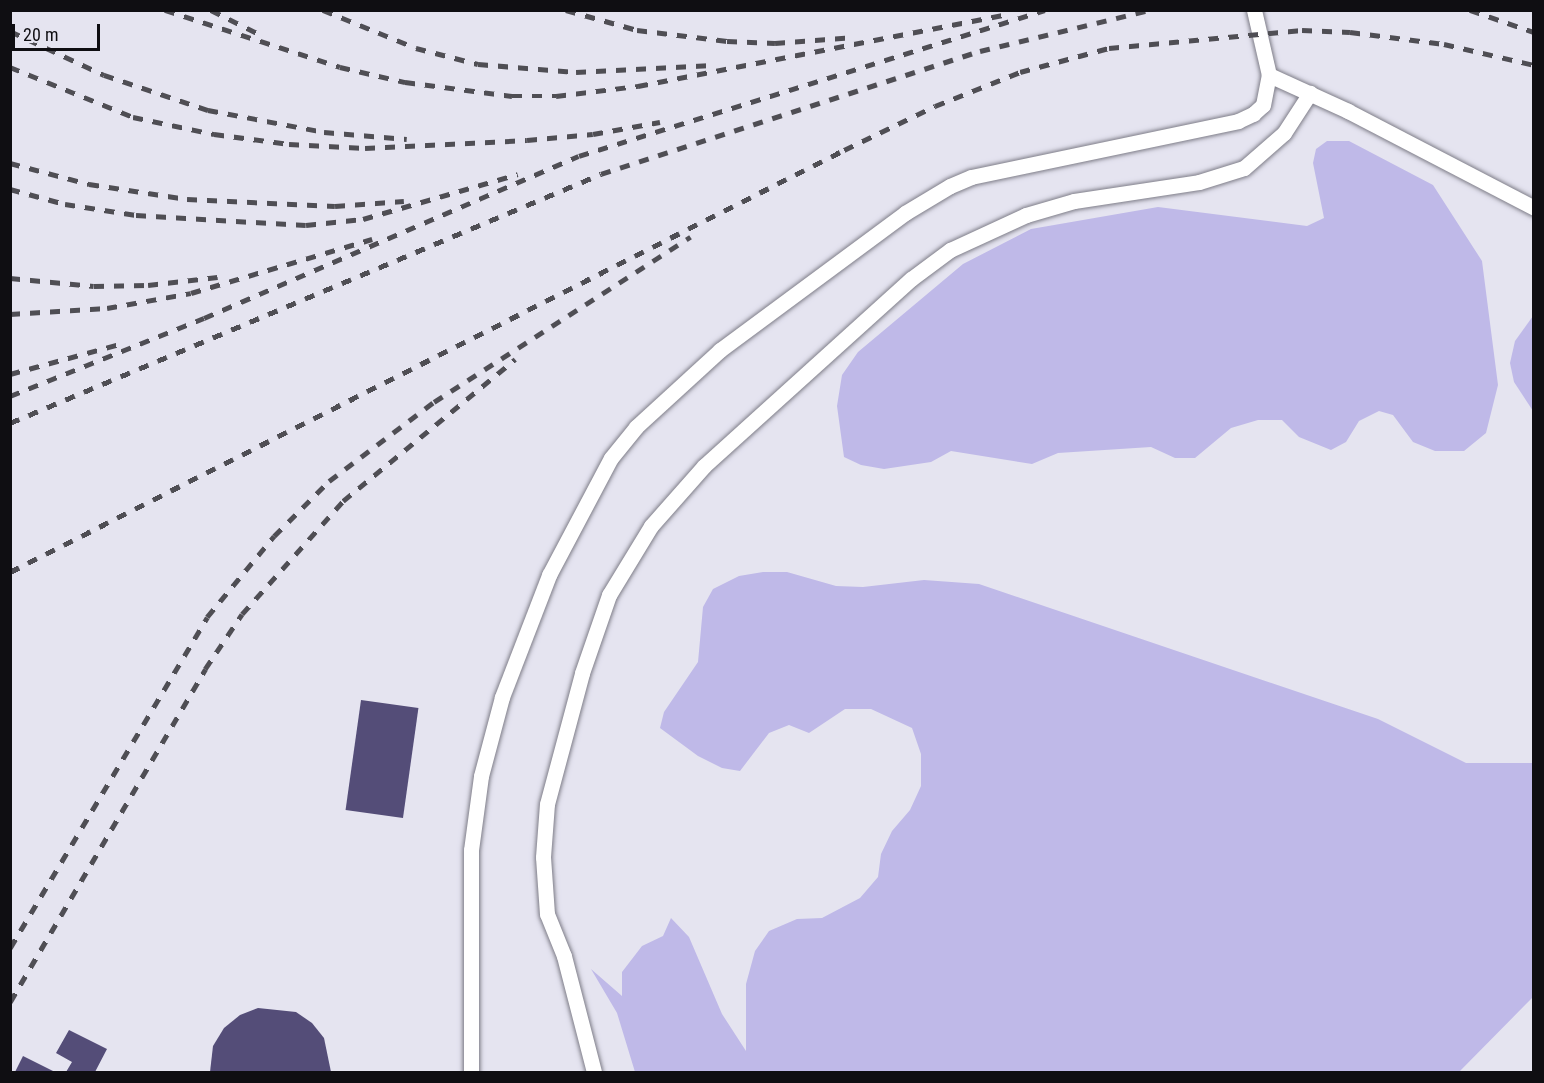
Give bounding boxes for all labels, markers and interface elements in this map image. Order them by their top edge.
scale bar [15,12,104,50]
text: 20 m [23,24,58,45]

